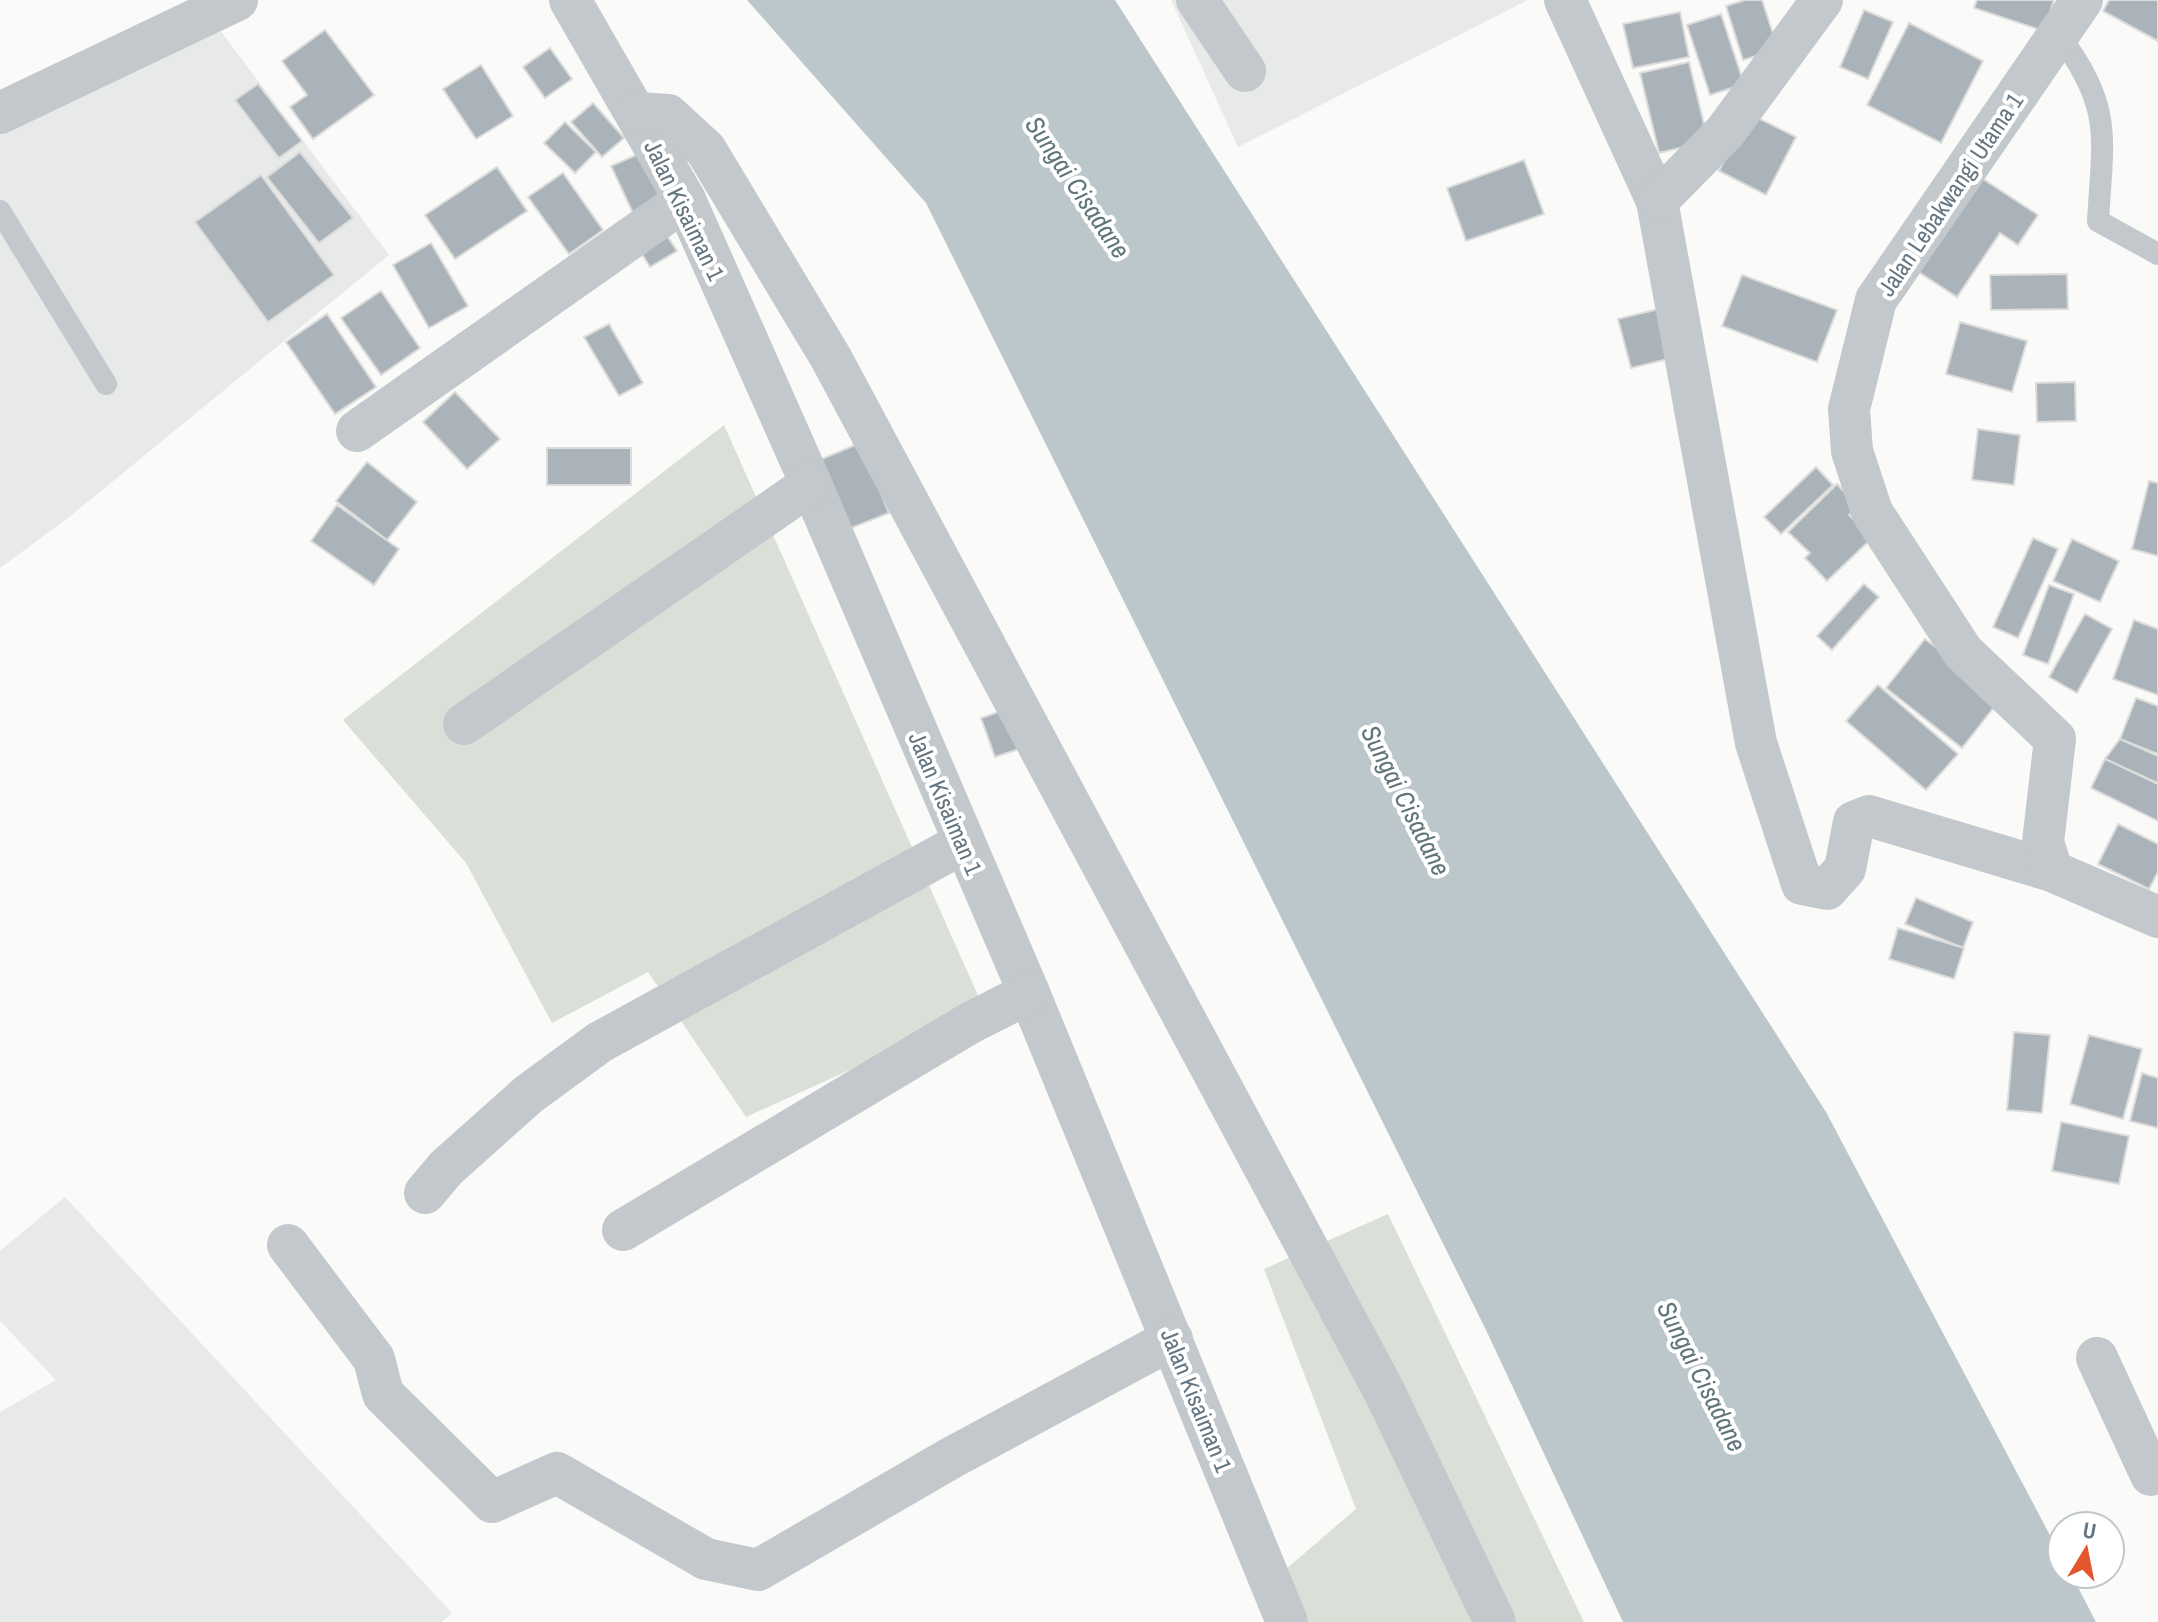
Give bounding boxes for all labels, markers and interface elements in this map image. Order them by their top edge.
street label: Jalan Lebakwangi Utama 1 [1870,86,2030,302]
water label: Sungai Cisadane [1017,109,1139,265]
street label: Jalan Kisaiman 1 [637,135,733,285]
water label: Sungai Cisadane [1353,719,1459,881]
street label: Jalan Kisaiman 1 [902,727,990,879]
water label: Sungai Cisadane [1649,1295,1755,1457]
street label: Jalan Kisaiman 1 [1154,1324,1240,1477]
north arrow [2046,1510,2126,1590]
text: U [2080,1514,2098,1546]

